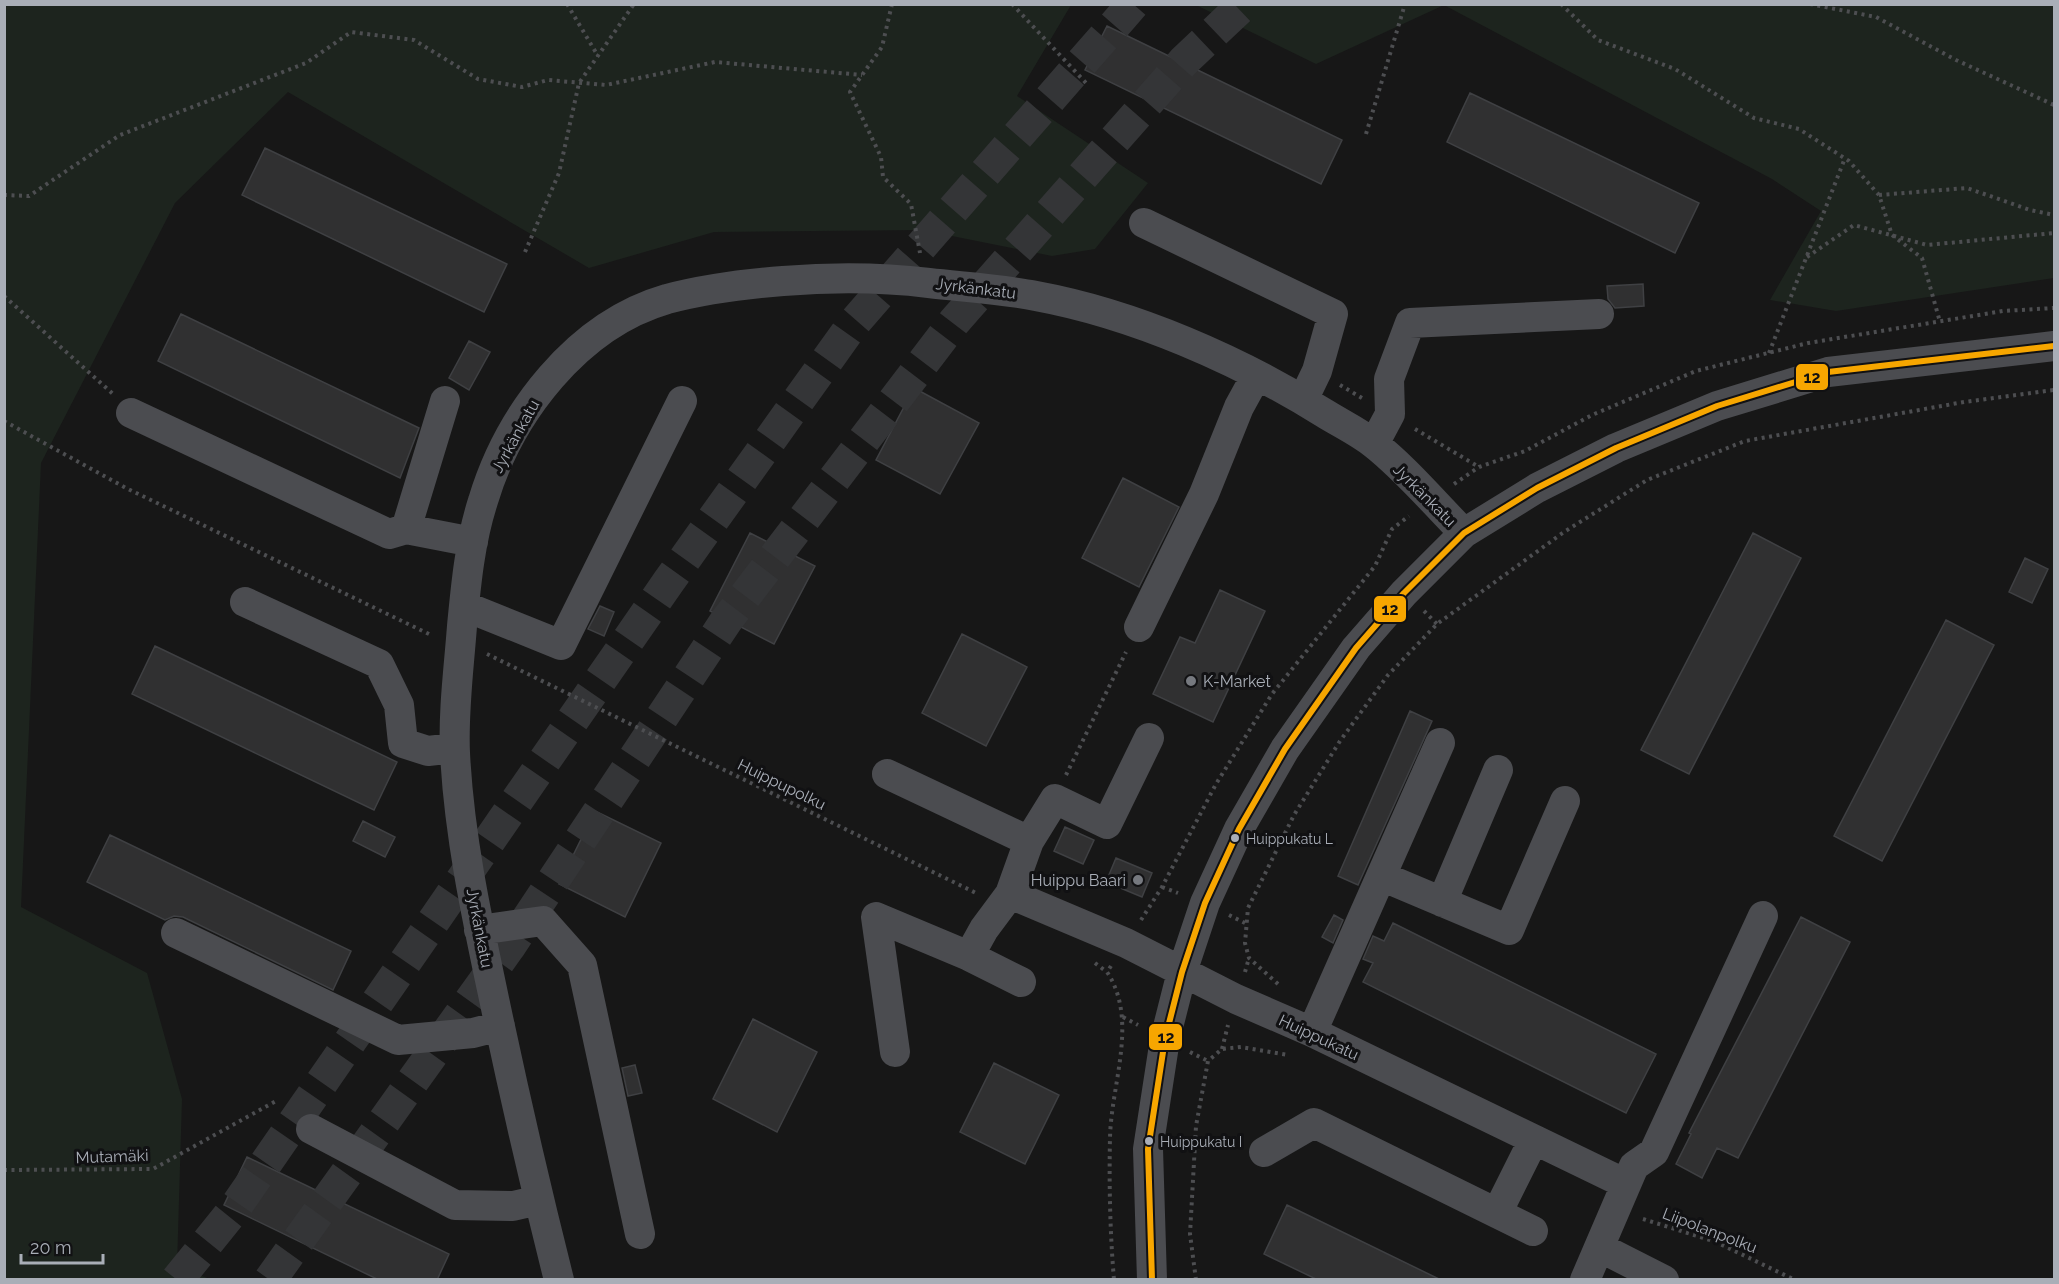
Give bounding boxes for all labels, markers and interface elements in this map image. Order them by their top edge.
street label: Jyrkänkatu [935,274,1017,303]
line badge: 12 [1795,363,1829,391]
text: 12 [1804,368,1820,387]
street label: Jyrkänkatu [488,396,543,476]
street label: Jyrkänkatu [1389,460,1460,531]
line badge: 12 [1373,595,1407,623]
text: 12 [1382,600,1398,619]
place label: K-Market [1203,672,1271,691]
marker: K-Market [1184,674,1198,688]
street label: Huippupolku [735,755,829,814]
place label: Huippukatu L [1246,831,1333,847]
marker: Huippukatu L [1229,832,1241,844]
place label: Huippu Baari [1031,871,1126,890]
marker: Huippu Baari [1131,873,1145,887]
street label: Jyrkänkatu [463,887,497,969]
street label: Huippukatu [1276,1011,1362,1064]
line badge: 12 [1148,1023,1183,1051]
text: 12 [1158,1028,1174,1047]
place label: Huippukatu I [1160,1134,1242,1150]
marker: Huippukatu I [1143,1135,1155,1147]
street label: Mutamäki [75,1146,149,1167]
street label: Liipolanpolku [1660,1204,1760,1257]
scale bar [21,1227,104,1265]
text: 20 m [30,1237,72,1258]

